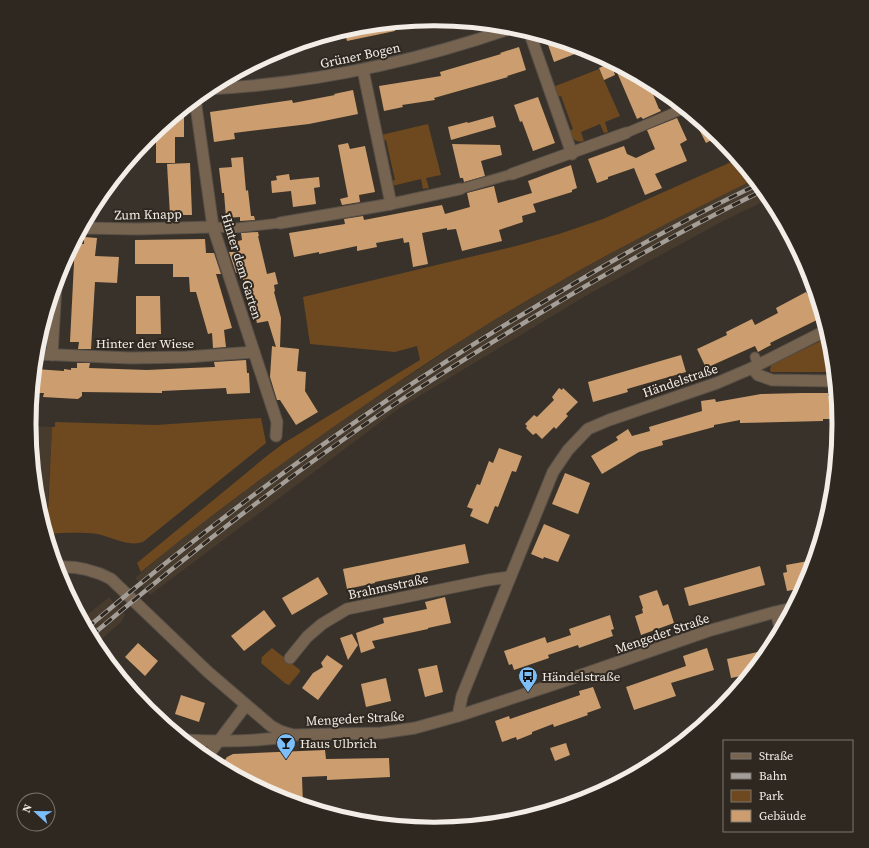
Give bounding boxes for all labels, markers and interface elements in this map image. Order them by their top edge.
street label: Grüner Bogen [319,39,402,72]
street label: Zum Knapp [114,205,182,224]
street label: Hinter dem Garten [217,211,266,321]
street label: Hinter der Wiese [96,335,195,352]
street label: Händelstraße [640,360,720,401]
street label: Brahmsstraße [346,570,430,603]
street label: Mengeder Straße [613,609,712,658]
bus stop icon: Händelstraße [517,665,539,693]
place label: Händelstraße [542,668,621,685]
street label: Mengeder Straße [305,707,405,730]
bar icon: Haus Ulbrich [275,732,297,760]
place label: Haus Ulbrich [300,735,377,752]
legend [723,740,853,832]
text: Straße [759,748,793,764]
text: Bahn [759,768,787,784]
text: Park [759,788,784,804]
north arrow [16,792,56,832]
text: N [19,802,36,815]
text: Gebäude [759,808,806,824]

